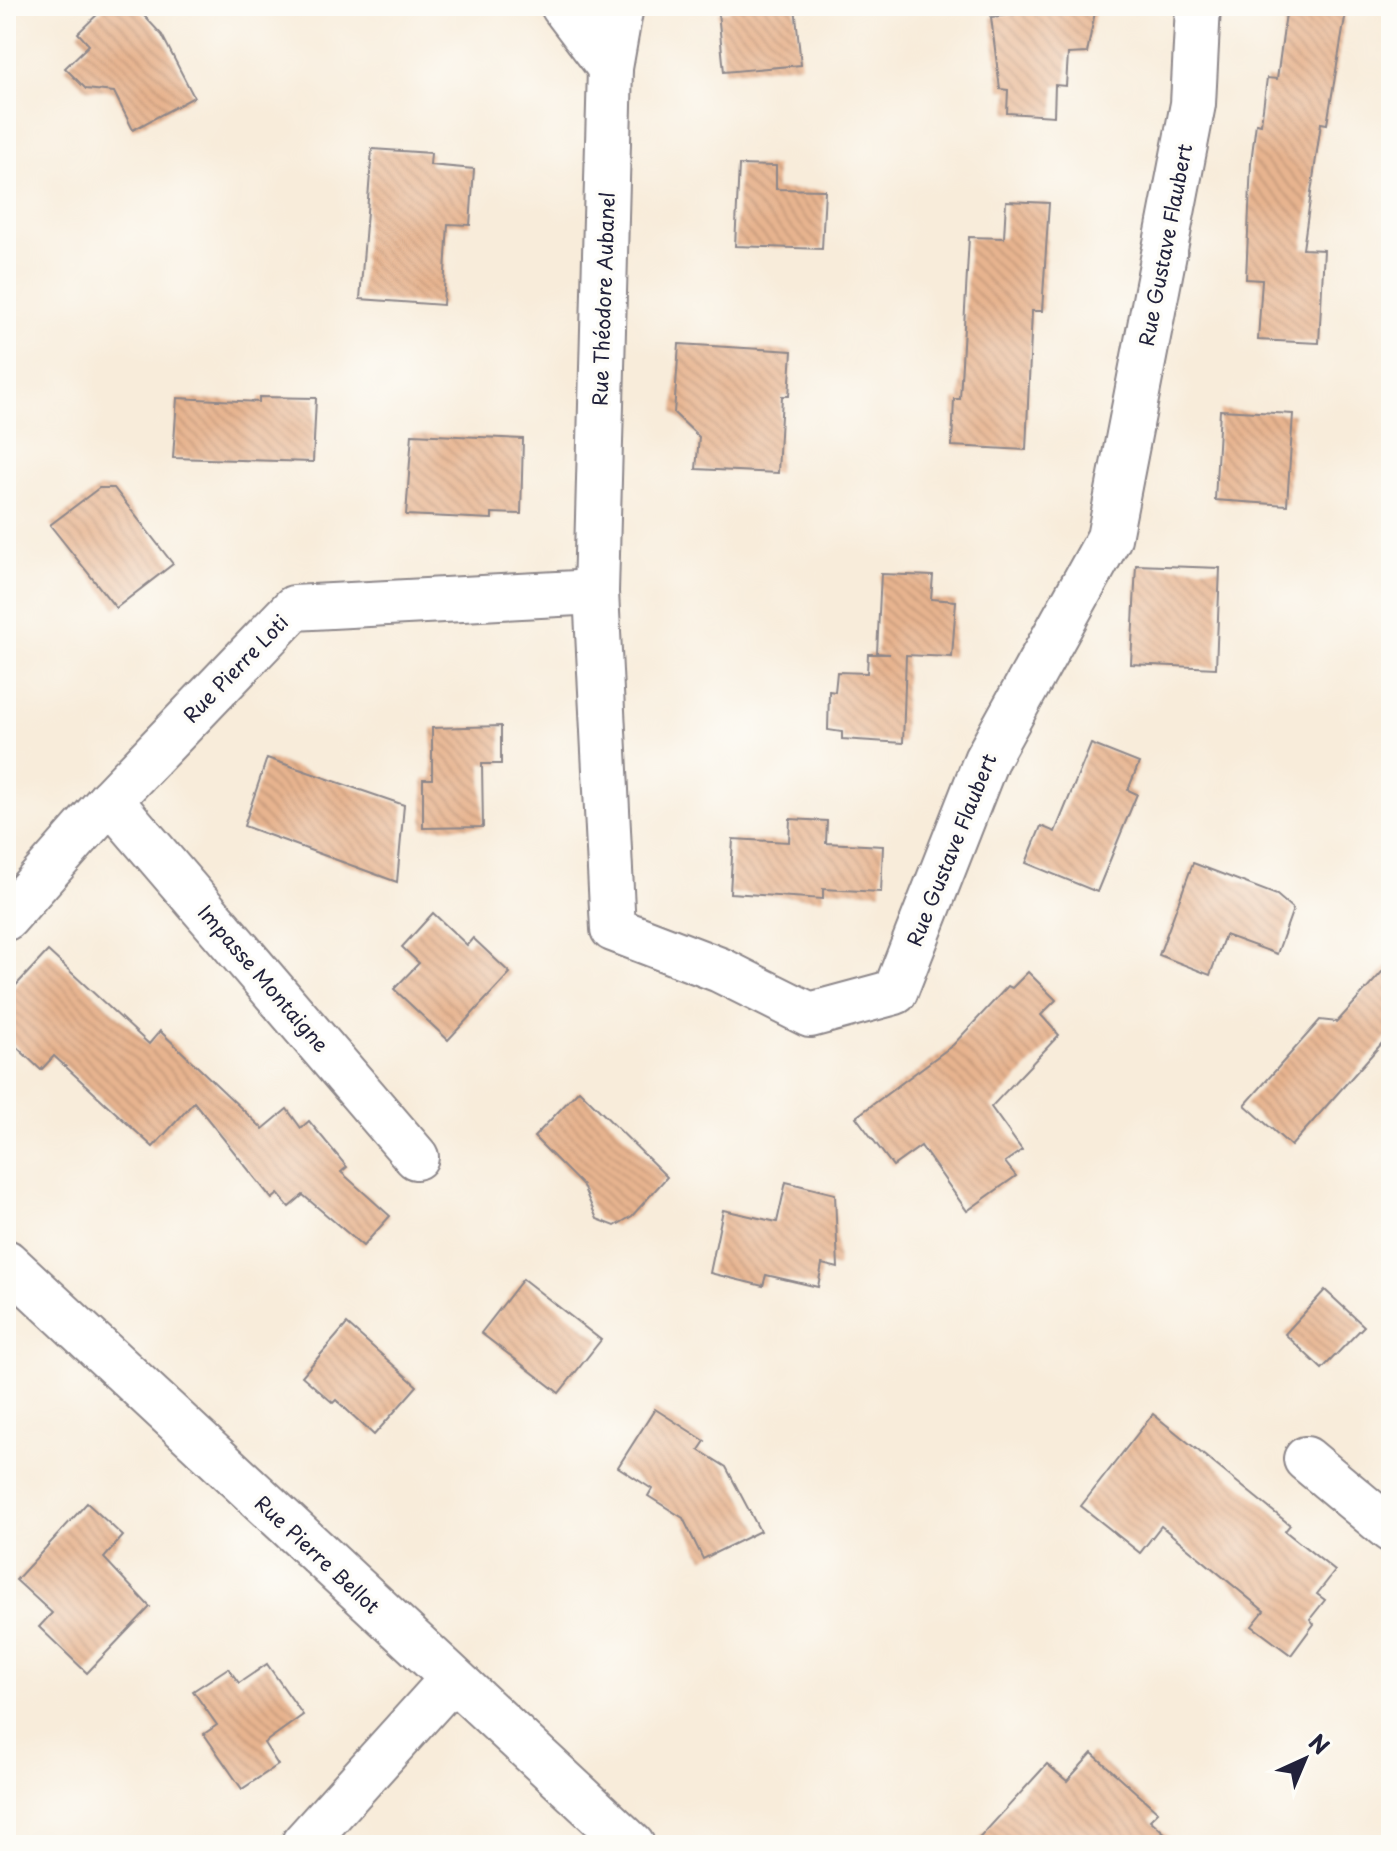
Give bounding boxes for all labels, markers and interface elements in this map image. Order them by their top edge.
street label: Rue Gustave Flaubert [1131,141,1199,349]
street label: Rue Théodore Aubanel [584,191,622,407]
street label: Rue Pierre Loti [176,608,295,729]
street label: Rue Gustave Flaubert [899,749,1003,951]
street label: Impasse Montaigne [191,898,336,1059]
street label: Rue Pierre Bellot [248,1488,387,1620]
north arrow [1265,1719,1345,1799]
text: N [1302,1726,1338,1761]

